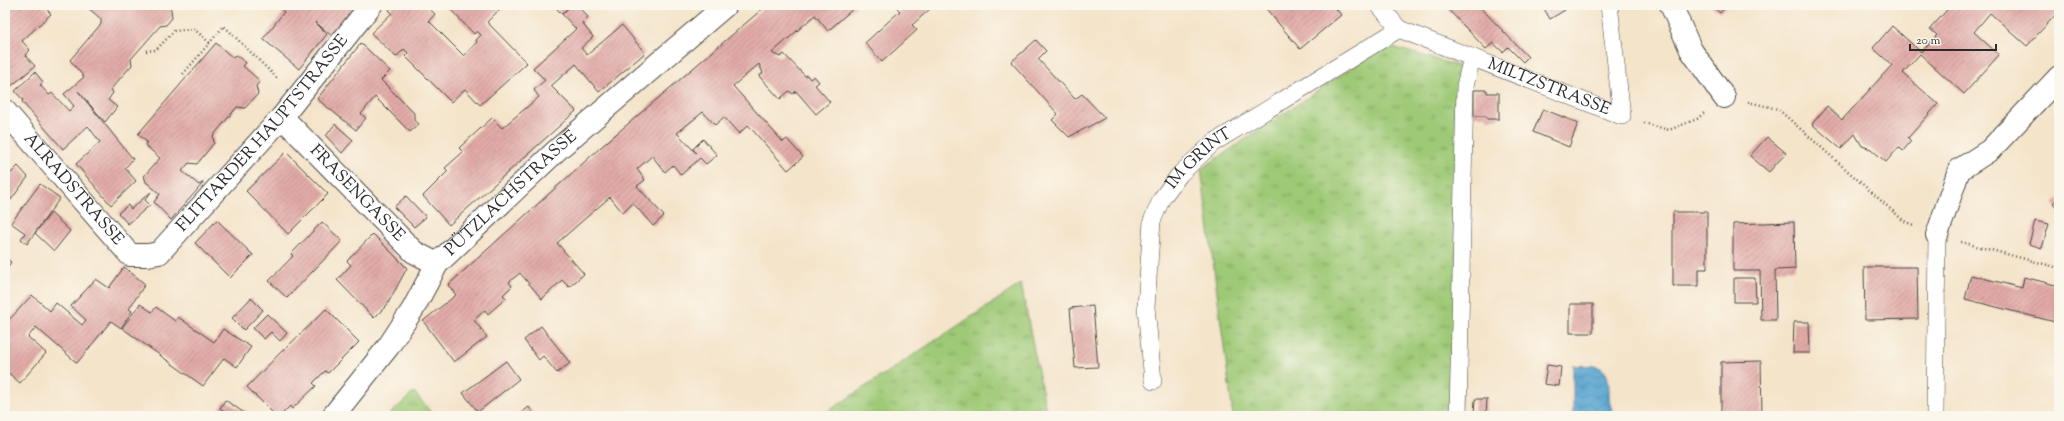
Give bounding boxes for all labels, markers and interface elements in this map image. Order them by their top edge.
scale bar [1910,26,1996,52]
street label: FLITTARDER HAUPTSTRASSE [171,30,355,238]
text: 20 m [1916,32,1941,50]
street label: MILTZSTRASSE [1484,53,1614,122]
street label: IM GRINT [1160,122,1236,195]
street label: PÜTZLACHSTRASSE [440,125,583,262]
street label: ALRADSTRASSE [18,128,129,251]
street label: FRASENGASSE [304,140,410,247]

